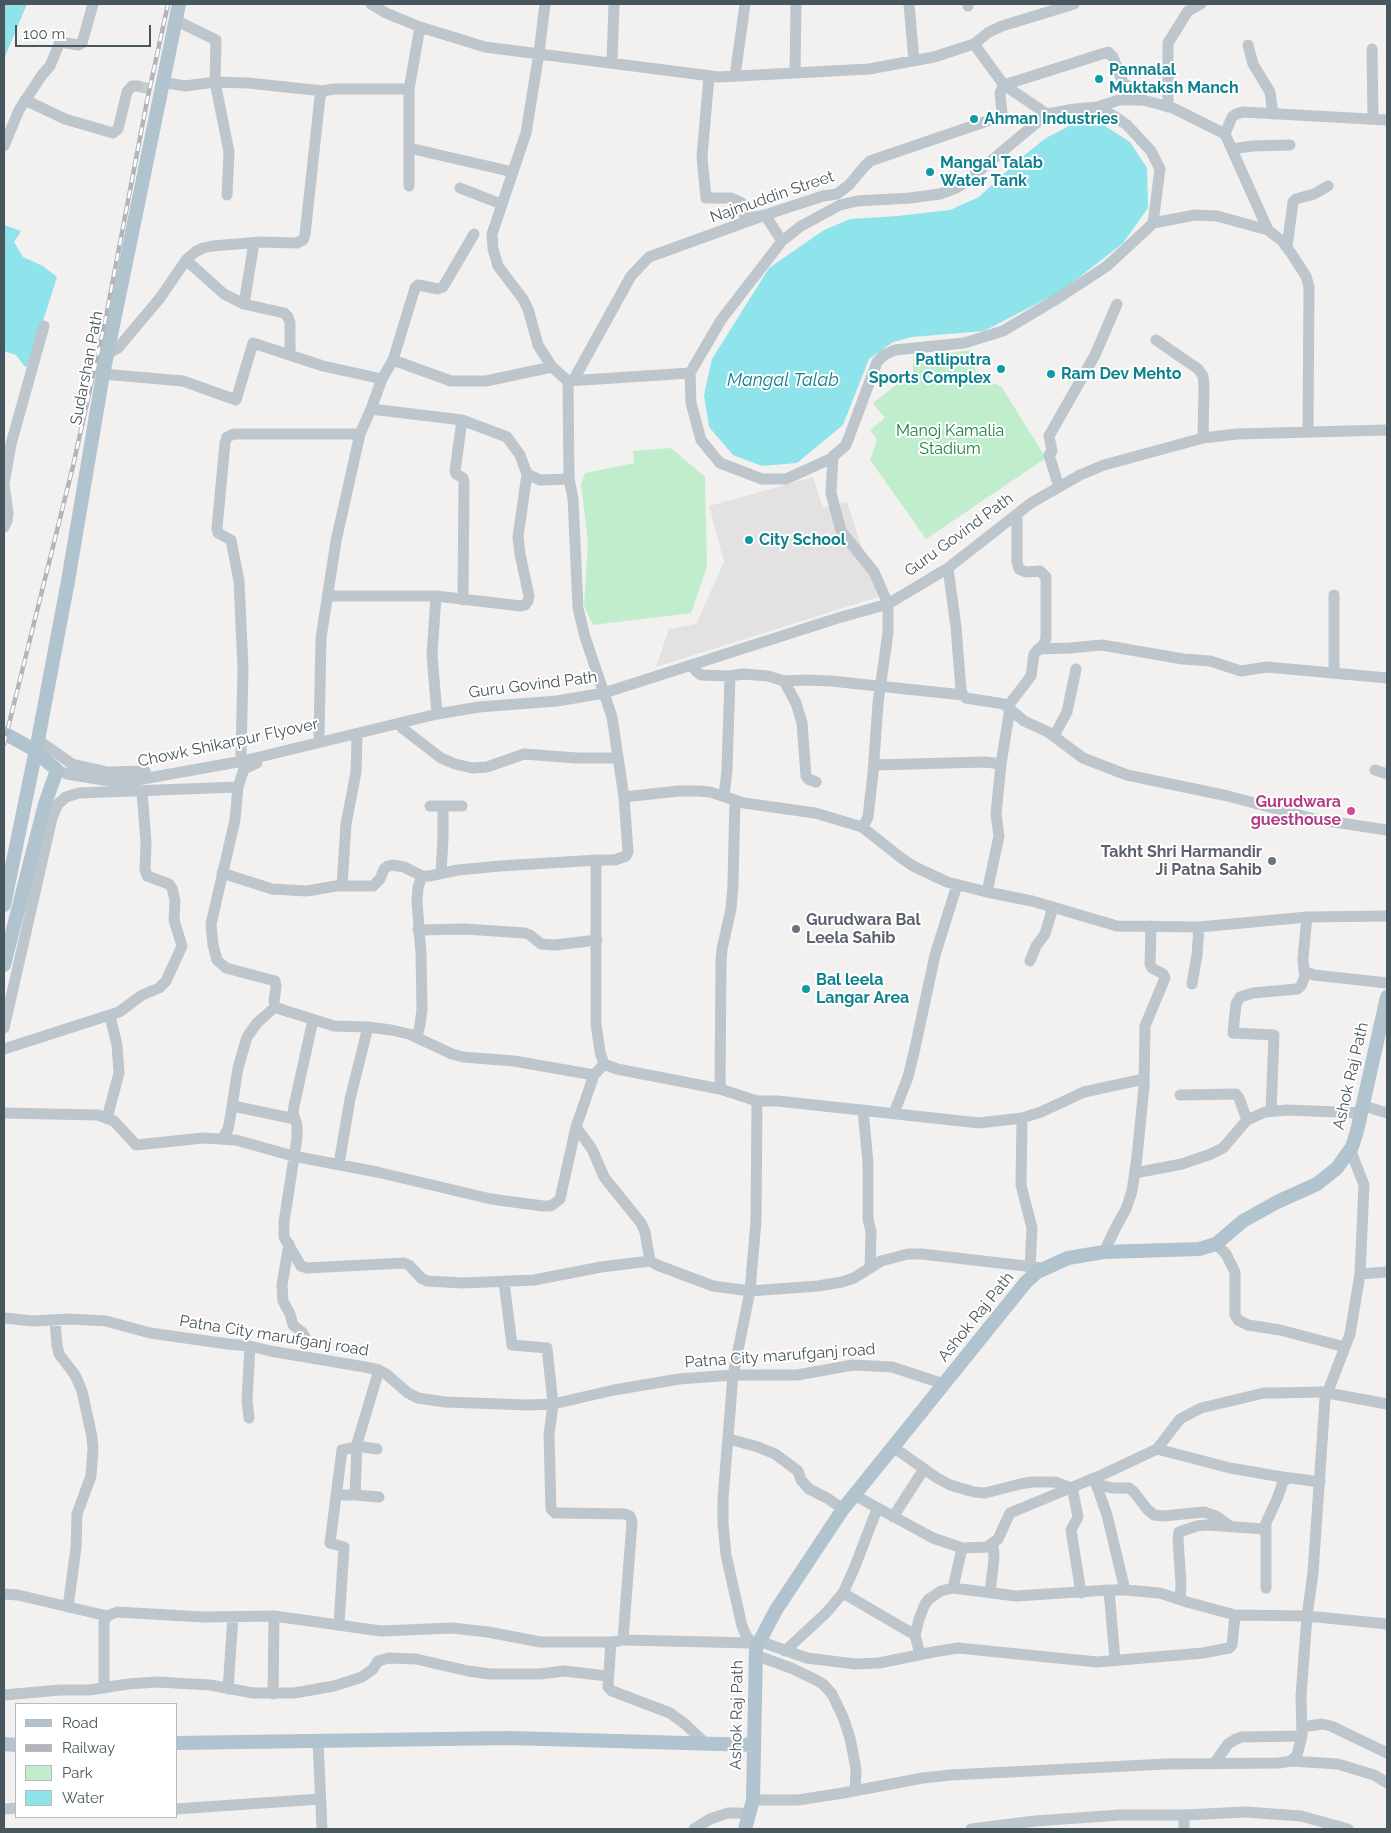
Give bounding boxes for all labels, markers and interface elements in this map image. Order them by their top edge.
scale bar [18,15,154,47]
text: 100 m [23,25,65,43]
place label: Pannalal Muktaksh Manch [1109,60,1239,98]
marker: Pannalal Muktaksh Manch [1093,73,1105,85]
place label: Ahman Industries [984,109,1118,129]
marker: Ahman Industries [968,113,980,125]
place label: Mangal Talab Water Tank [940,153,1043,191]
marker: Mangal Talab Water Tank [924,166,936,178]
street label: Najmuddin Street [707,167,837,227]
street label: Sudarshan Path [67,309,107,427]
place label: Patliputra Sports Complex [869,350,991,388]
marker: Patliputra Sports Complex [995,363,1007,375]
place label: Ram Dev Mehto [1061,364,1181,384]
marker: Ram Dev Mehto [1045,368,1057,380]
water label: Mangal Talab [727,370,839,392]
park label: Manoj Kamalia Stadium [896,421,1004,459]
street label: Guru Govind Path [901,489,1017,581]
place label: City School [759,530,846,550]
marker: City School [743,534,755,546]
street label: Guru Govind Path [468,668,598,702]
street label: Chowk Shikarpur Flyover [136,714,320,772]
place label: Gurudwara guesthouse [1251,792,1341,830]
marker: Gurudwara guesthouse [1345,805,1357,817]
place label: Takht Shri Harmandir Ji Patna Sahib [1101,842,1262,880]
marker: Takht Shri Harmandir Ji Patna Sahib [1266,855,1278,867]
place label: Gurudwara Bal Leela Sahib [806,910,921,948]
marker: Gurudwara Bal Leela Sahib [790,923,802,935]
place label: Bal leela Langar Area [816,970,909,1008]
marker: Bal leela Langar Area [800,983,812,995]
street label: Ashok Raj Path [1329,1020,1373,1132]
street label: Ashok Raj Path [934,1268,1018,1366]
street label: Patna City marufganj road [178,1312,370,1360]
street label: Patna City marufganj road [684,1340,876,1372]
street label: Ashok Raj Path [726,1660,748,1770]
legend [15,1703,178,1818]
text: Road [62,1714,98,1732]
text: Railway [62,1739,115,1757]
text: Park [62,1764,93,1782]
text: Water [62,1789,104,1807]

